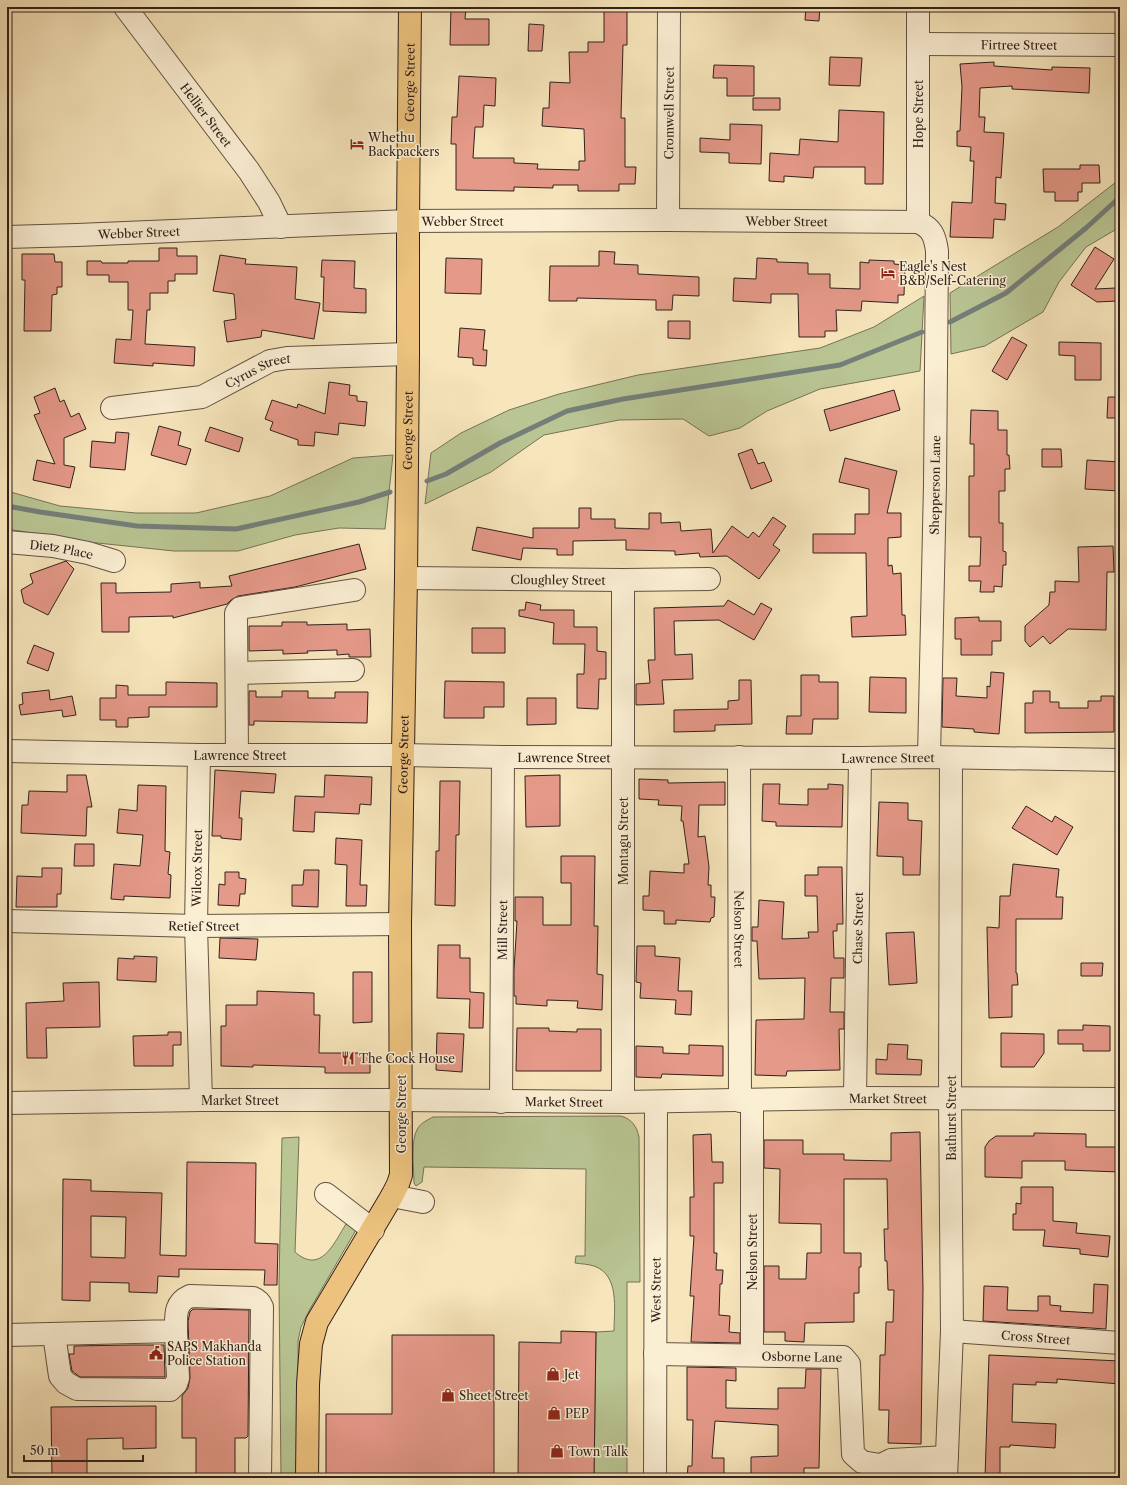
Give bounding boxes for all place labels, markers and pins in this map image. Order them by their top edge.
place label: Whethu Backpackers [367,130,439,159]
hotel icon: Whethu Backpackers [349,136,365,152]
place label: Eagle's Nest B&B/Self-Catering [899,259,1007,288]
hotel icon: Eagle's Nest B&B/Self-Catering [880,265,896,281]
restaurant icon: The Cock House [340,1050,356,1066]
place label: The Cock House [359,1051,455,1066]
place label: SAPS Makhanda Police Station [167,1339,262,1368]
public building icon: SAPS Makhanda Police Station [148,1345,164,1361]
shop icon: Jet [545,1366,561,1382]
place label: Jet [562,1367,580,1382]
shop icon: Sheet Street [440,1387,456,1403]
place label: Sheet Street [459,1388,529,1403]
shop icon: PEP [546,1405,562,1421]
place label: PEP [565,1406,589,1421]
shop icon: Town Talk [549,1443,565,1459]
place label: Town Talk [568,1444,629,1459]

